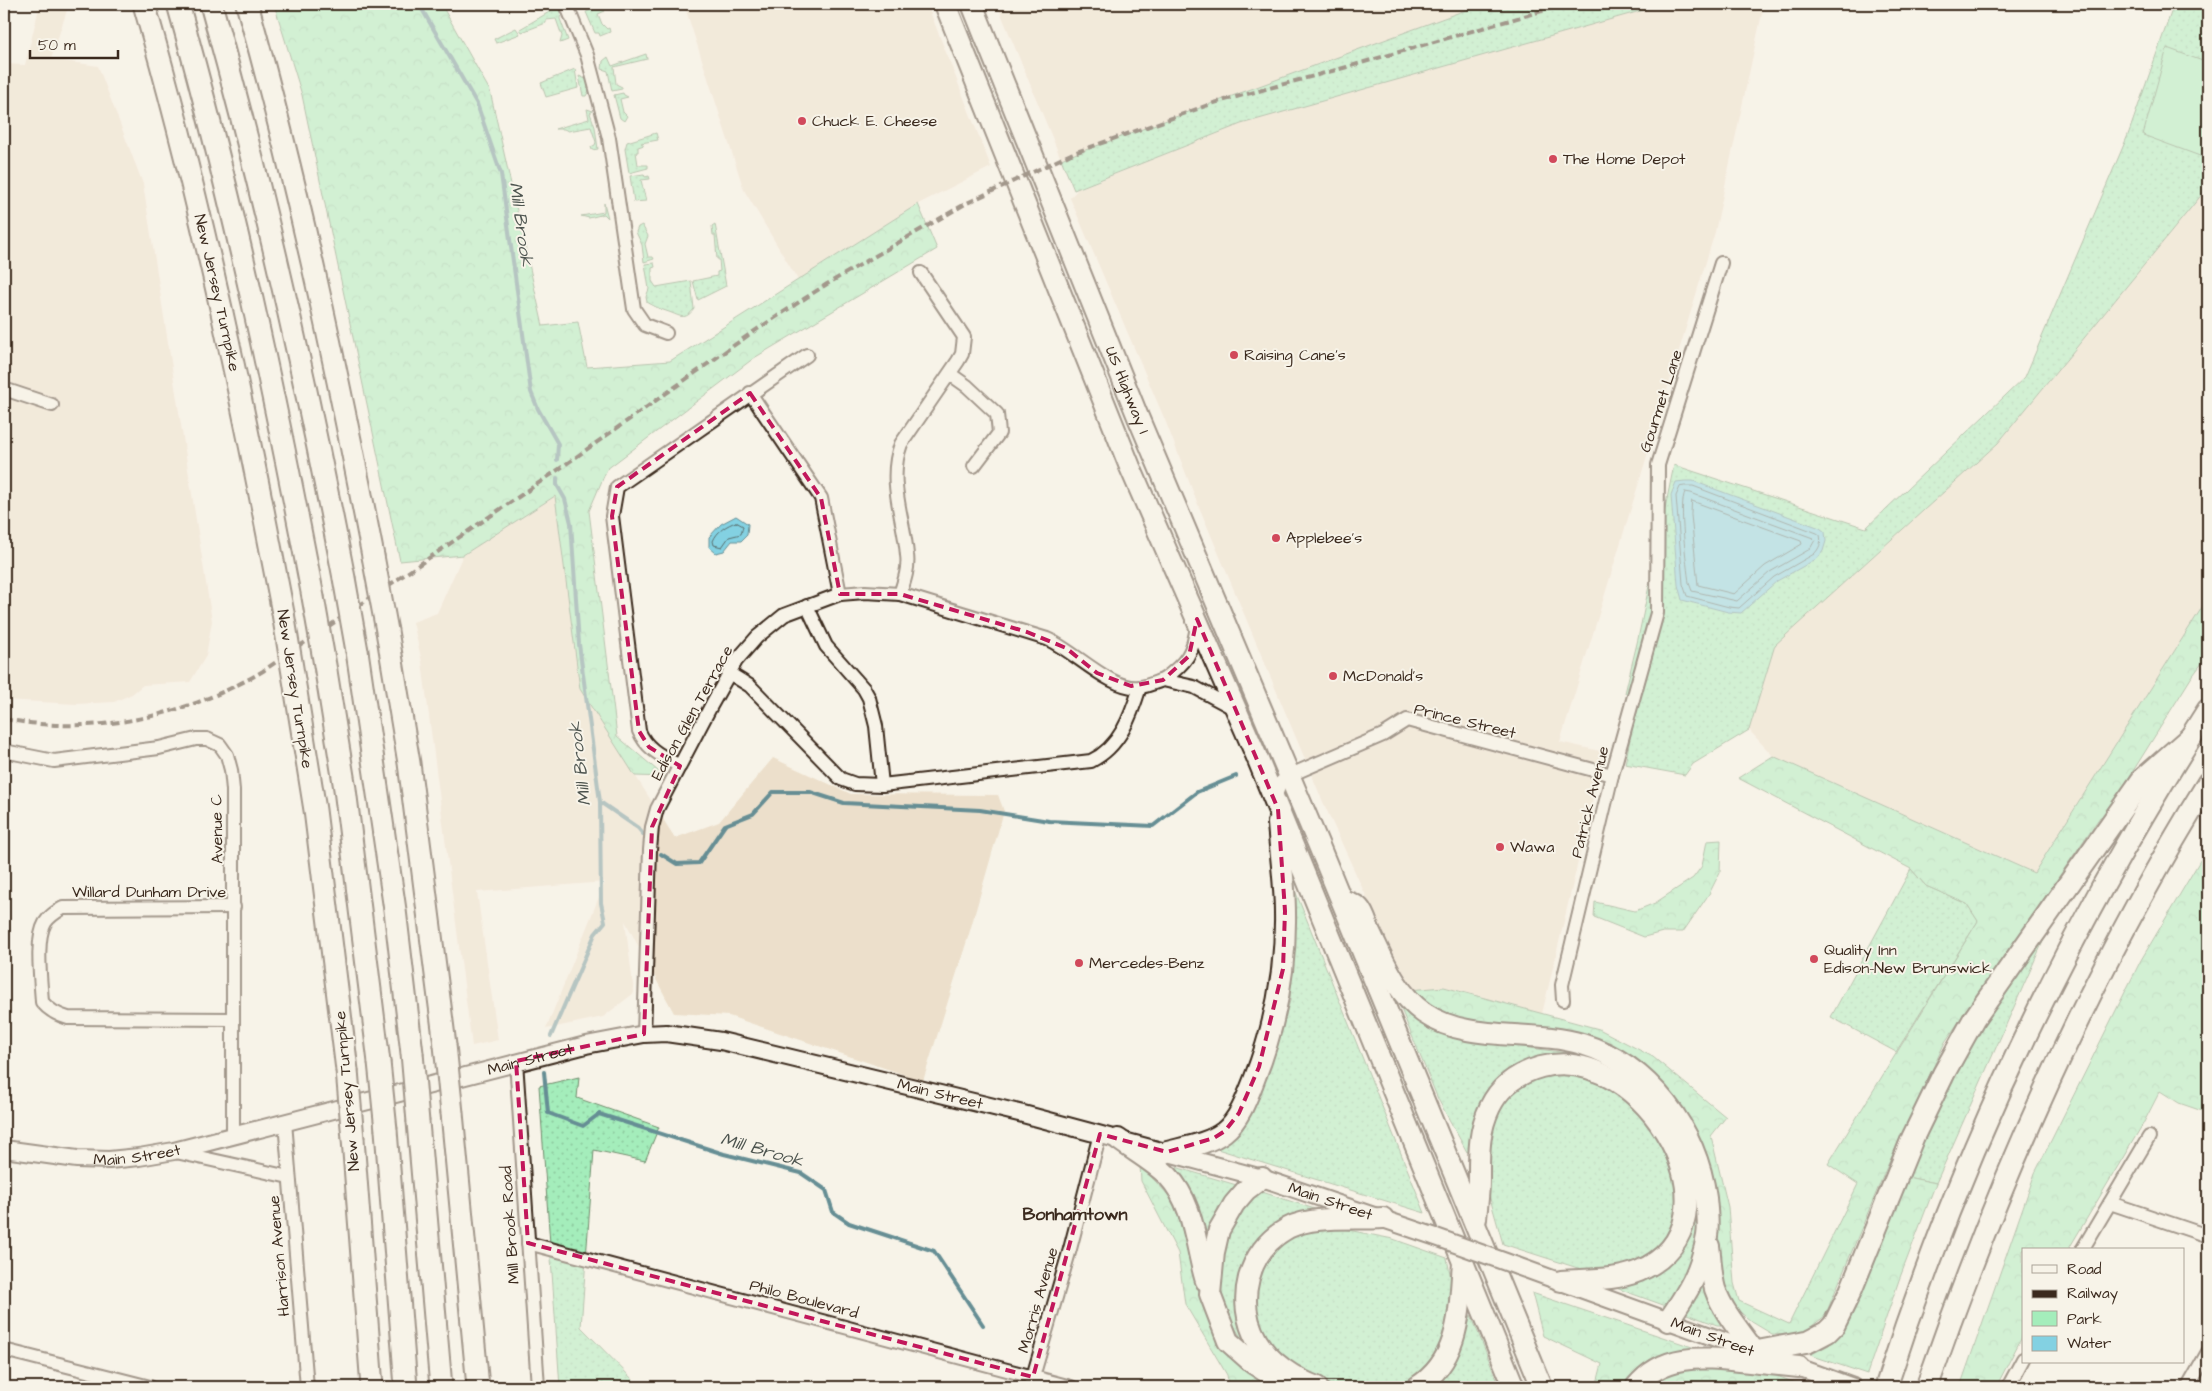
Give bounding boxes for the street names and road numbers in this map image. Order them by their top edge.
street label: New Jersey Turnpike [189,212,246,374]
street label: US Highway 1 [1100,343,1155,437]
street label: Gourmet Lane [1634,346,1688,455]
street label: New Jersey Turnpike [271,608,318,771]
street label: Edison Glen Terrace [646,641,738,785]
street label: Prince Street [1412,698,1519,744]
street label: Patrick Avenue [1565,744,1615,860]
street label: Avenue C [205,794,229,864]
street label: Willard Dunham Drive [72,881,226,903]
street label: New Jersey Turnpike [329,1010,366,1172]
street label: Main Street [485,1038,576,1081]
street label: Main Street [895,1073,986,1115]
street label: Main Street [93,1139,183,1171]
street label: Mill Brook Road [495,1165,525,1285]
street label: Main Street [1286,1177,1376,1226]
street label: Harrison Avenue [263,1194,295,1317]
street label: Morris Avenue [1012,1244,1064,1355]
street label: Philo Boulevard [747,1274,861,1324]
street label: Main Street [1668,1312,1758,1362]

